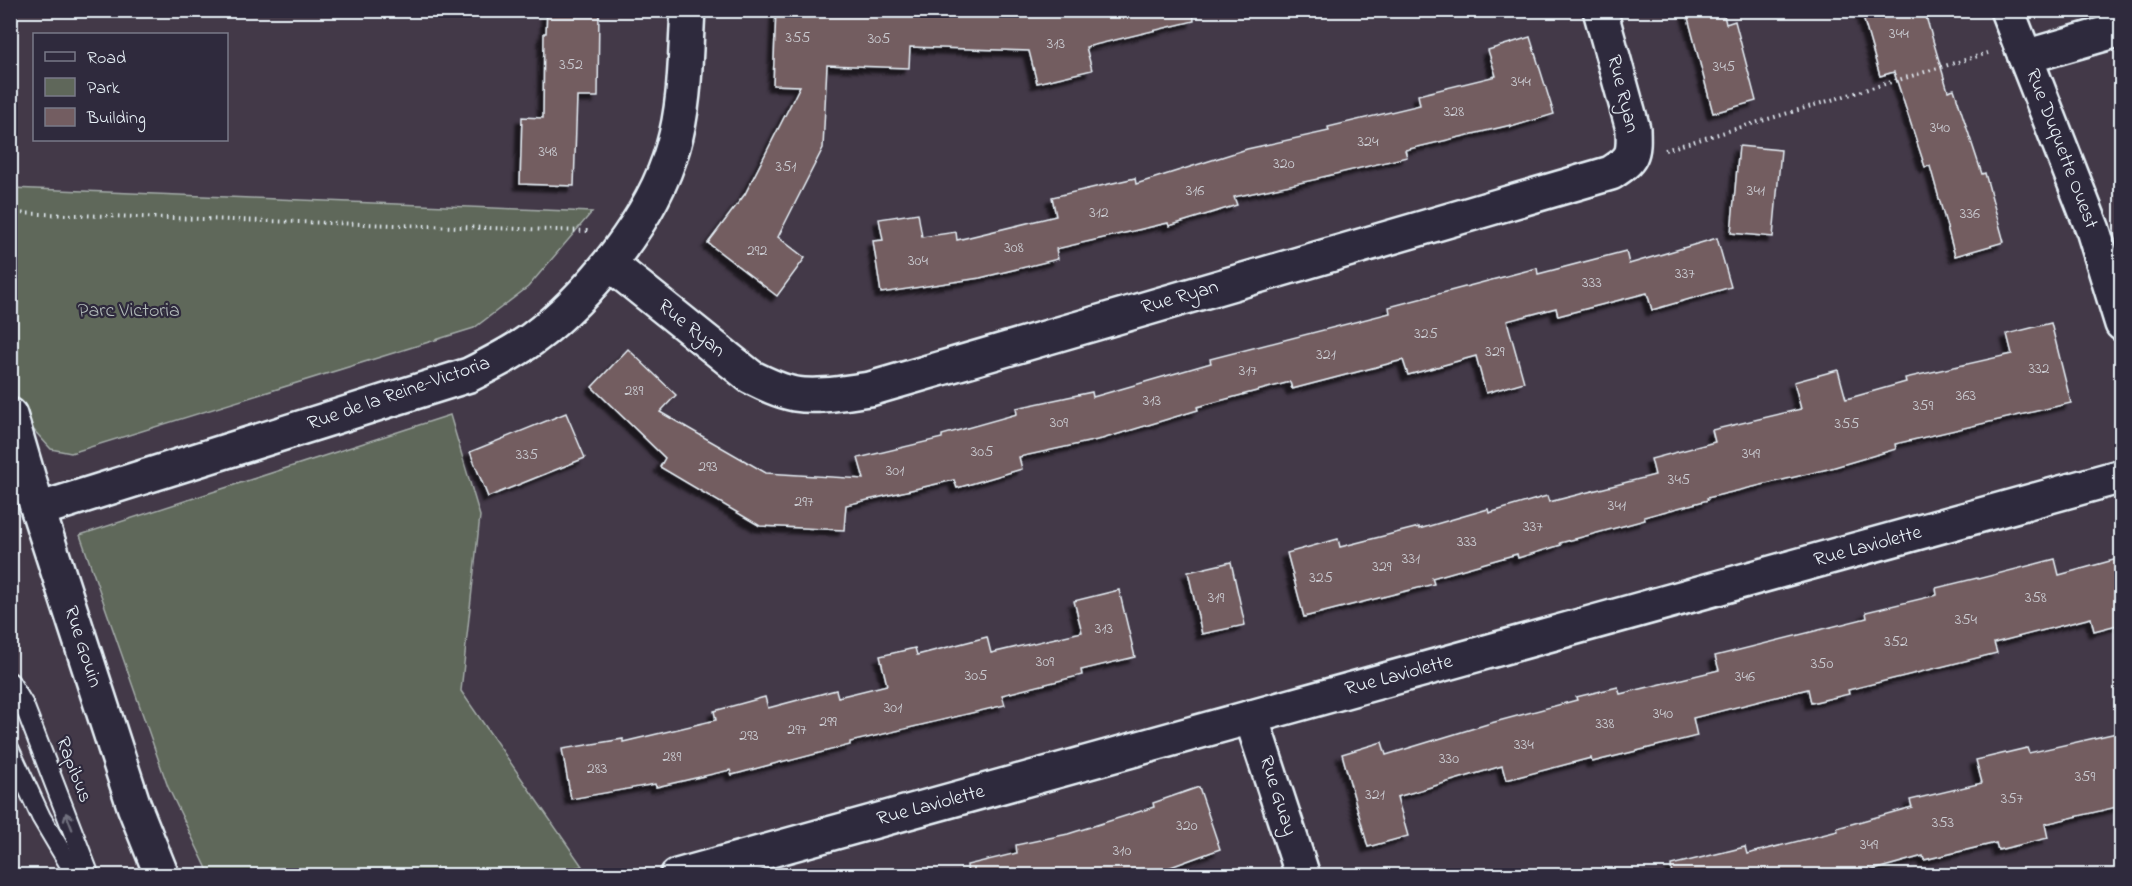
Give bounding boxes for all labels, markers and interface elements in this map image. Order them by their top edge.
house number: 344 [1889,22,1909,46]
house number: 355 [786,26,810,50]
house number: 305 [868,27,890,51]
house number: 313 [1047,32,1065,56]
legend [33,33,228,141]
text: Road [87,46,126,72]
street label: Rue Ryan [1598,52,1646,136]
house number: 352 [559,53,583,77]
house number: 345 [1713,55,1735,79]
street label: Rue Duquette Ouest [2017,65,2105,233]
house number: 344 [1511,70,1531,94]
text: Park [87,76,120,102]
house number: 328 [1444,100,1464,124]
text: Building [86,106,146,133]
house number: 340 [1930,116,1950,140]
house number: 324 [1357,130,1379,154]
house number: 348 [538,140,558,164]
house number: 320 [1273,152,1295,176]
house number: 351 [776,155,796,179]
house number: 316 [1186,179,1204,203]
house number: 341 [1747,179,1765,203]
house number: 312 [1089,201,1109,225]
house number: 336 [1960,202,1980,226]
house number: 308 [1004,236,1024,260]
house number: 292 [747,239,767,263]
house number: 304 [908,249,928,273]
house number: 337 [1675,262,1695,286]
house number: 333 [1582,271,1602,295]
street label: Rue Ryan [1138,273,1222,323]
street label: Rue Ryan [651,293,731,365]
park label: Parc Victoria [78,297,180,326]
house number: 325 [1414,322,1438,346]
house number: 329 [1485,340,1505,364]
house number: 321 [1316,343,1336,367]
street label: Rue de la Reine-Victoria [304,349,494,439]
house number: 332 [2028,357,2050,381]
house number: 317 [1239,359,1258,383]
house number: 289 [625,379,644,403]
house number: 363 [1956,384,1976,408]
house number: 313 [1143,389,1161,413]
house number: 359 [1913,394,1933,418]
house number: 309 [1050,411,1068,435]
house number: 355 [1835,412,1859,436]
house number: 305 [971,440,993,464]
house number: 349 [1742,442,1760,466]
house number: 335 [516,443,538,467]
house number: 293 [698,455,718,479]
house number: 301 [886,459,904,483]
house number: 345 [1668,468,1690,492]
house number: 297 [794,490,814,514]
house number: 341 [1608,494,1626,518]
house number: 337 [1523,515,1543,539]
street label: Rue Laviolette [1811,519,1925,575]
house number: 333 [1457,530,1477,554]
house number: 331 [1402,547,1420,571]
house number: 329 [1372,555,1392,579]
house number: 325 [1309,566,1333,590]
house number: 319 [1208,586,1224,610]
house number: 358 [2025,586,2047,610]
street label: Rue Gouin [55,602,109,692]
house number: 354 [1955,608,1978,632]
house number: 313 [1095,617,1113,641]
house number: 352 [1884,630,1908,654]
street label: Rue Laviolette [1342,648,1456,704]
house number: 309 [1036,650,1054,674]
house number: 350 [1811,652,1833,676]
house number: 305 [965,664,987,688]
house number: 346 [1735,665,1755,689]
house number: 301 [884,696,902,720]
house number: 340 [1653,702,1673,726]
house number: 299 [819,710,837,734]
house number: 338 [1595,712,1615,736]
house number: 297 [787,718,807,742]
house number: 293 [739,724,759,748]
street label: Rapibus [47,733,99,807]
house number: 334 [1514,733,1534,757]
house number: 289 [663,745,682,769]
house number: 330 [1439,747,1459,771]
street label: Rue Guay [1251,752,1303,840]
house number: 283 [587,757,607,781]
house number: 359 [2075,765,2095,789]
street label: Rue Laviolette [874,778,988,834]
house number: 321 [1365,783,1385,807]
house number: 357 [2001,787,2024,811]
house number: 353 [1932,811,1954,835]
one-way arrow [63,812,74,831]
house number: 320 [1176,814,1198,838]
house number: 349 [1860,833,1878,857]
house number: 310 [1113,839,1131,863]

